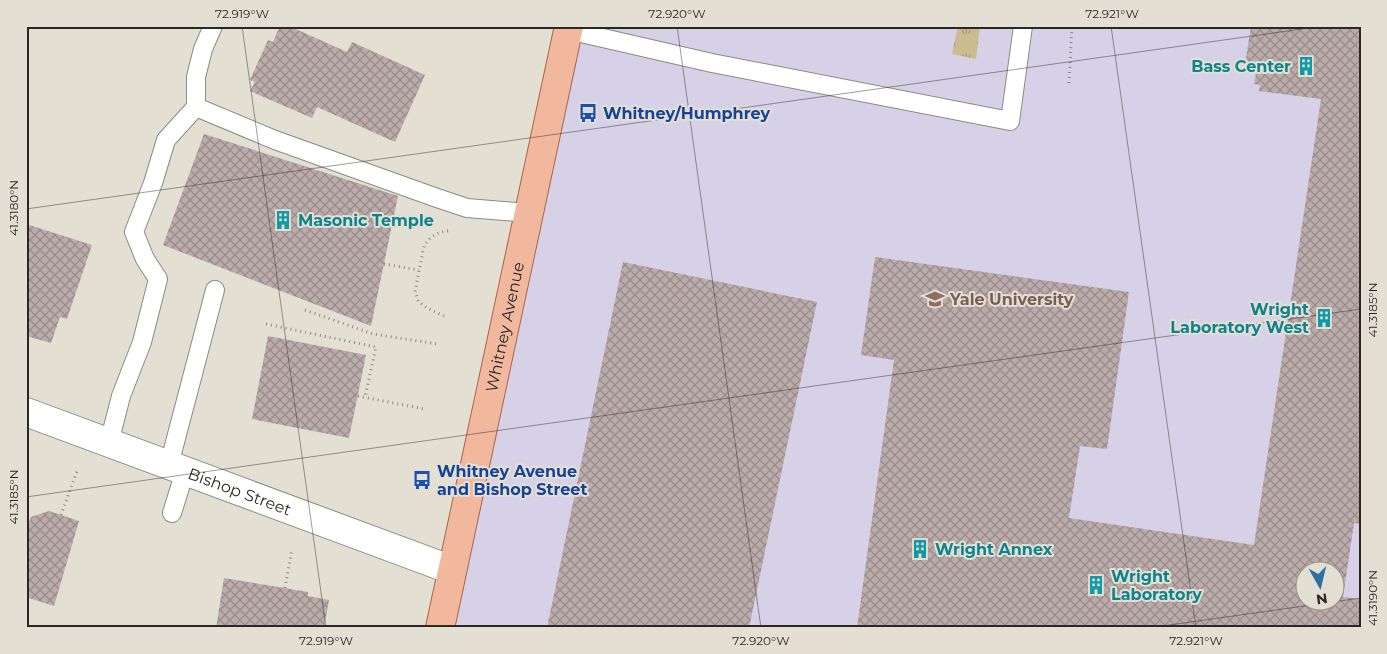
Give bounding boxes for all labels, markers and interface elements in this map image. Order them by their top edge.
text: 72.919°W [215,6,269,21]
text: 72.920°W [648,6,706,21]
text: 72.921°W [1085,6,1139,21]
building icon: Bass Center [1295,55,1317,77]
place label: Bass Center [1191,57,1291,76]
bus stop icon: Whitney/Humphrey [577,102,599,124]
place label: Whitney/Humphrey [603,104,771,123]
text: 41.3180°N [6,180,21,236]
building icon: Masonic Temple [272,209,294,231]
place label: Masonic Temple [298,211,434,230]
street label: Whitney Avenue [482,260,528,394]
text: 41.3185°N [1365,283,1380,337]
school or university icon: Yale University [924,288,946,310]
place label: Yale University [949,290,1074,309]
place label: Wright Laboratory West [1170,300,1309,337]
building icon: Wright Laboratory West [1313,307,1335,329]
place label: Whitney Avenue and Bishop Street [437,462,587,499]
street label: Bishop Street [185,464,294,520]
bus stop icon: Whitney Avenue and Bishop Street [411,469,433,491]
text: 41.3185°N [6,470,21,524]
building icon: Wright Annex [909,538,931,560]
place label: Wright Annex [935,540,1053,559]
north arrow [1294,562,1344,612]
place label: Wright Laboratory [1111,567,1202,604]
text: 41.3190°N [1365,570,1380,626]
building icon: Wright Laboratory [1085,574,1107,596]
text: N [1315,589,1329,609]
text: 72.919°W [299,633,353,648]
text: 72.920°W [732,633,790,648]
text: 72.921°W [1169,633,1223,648]

